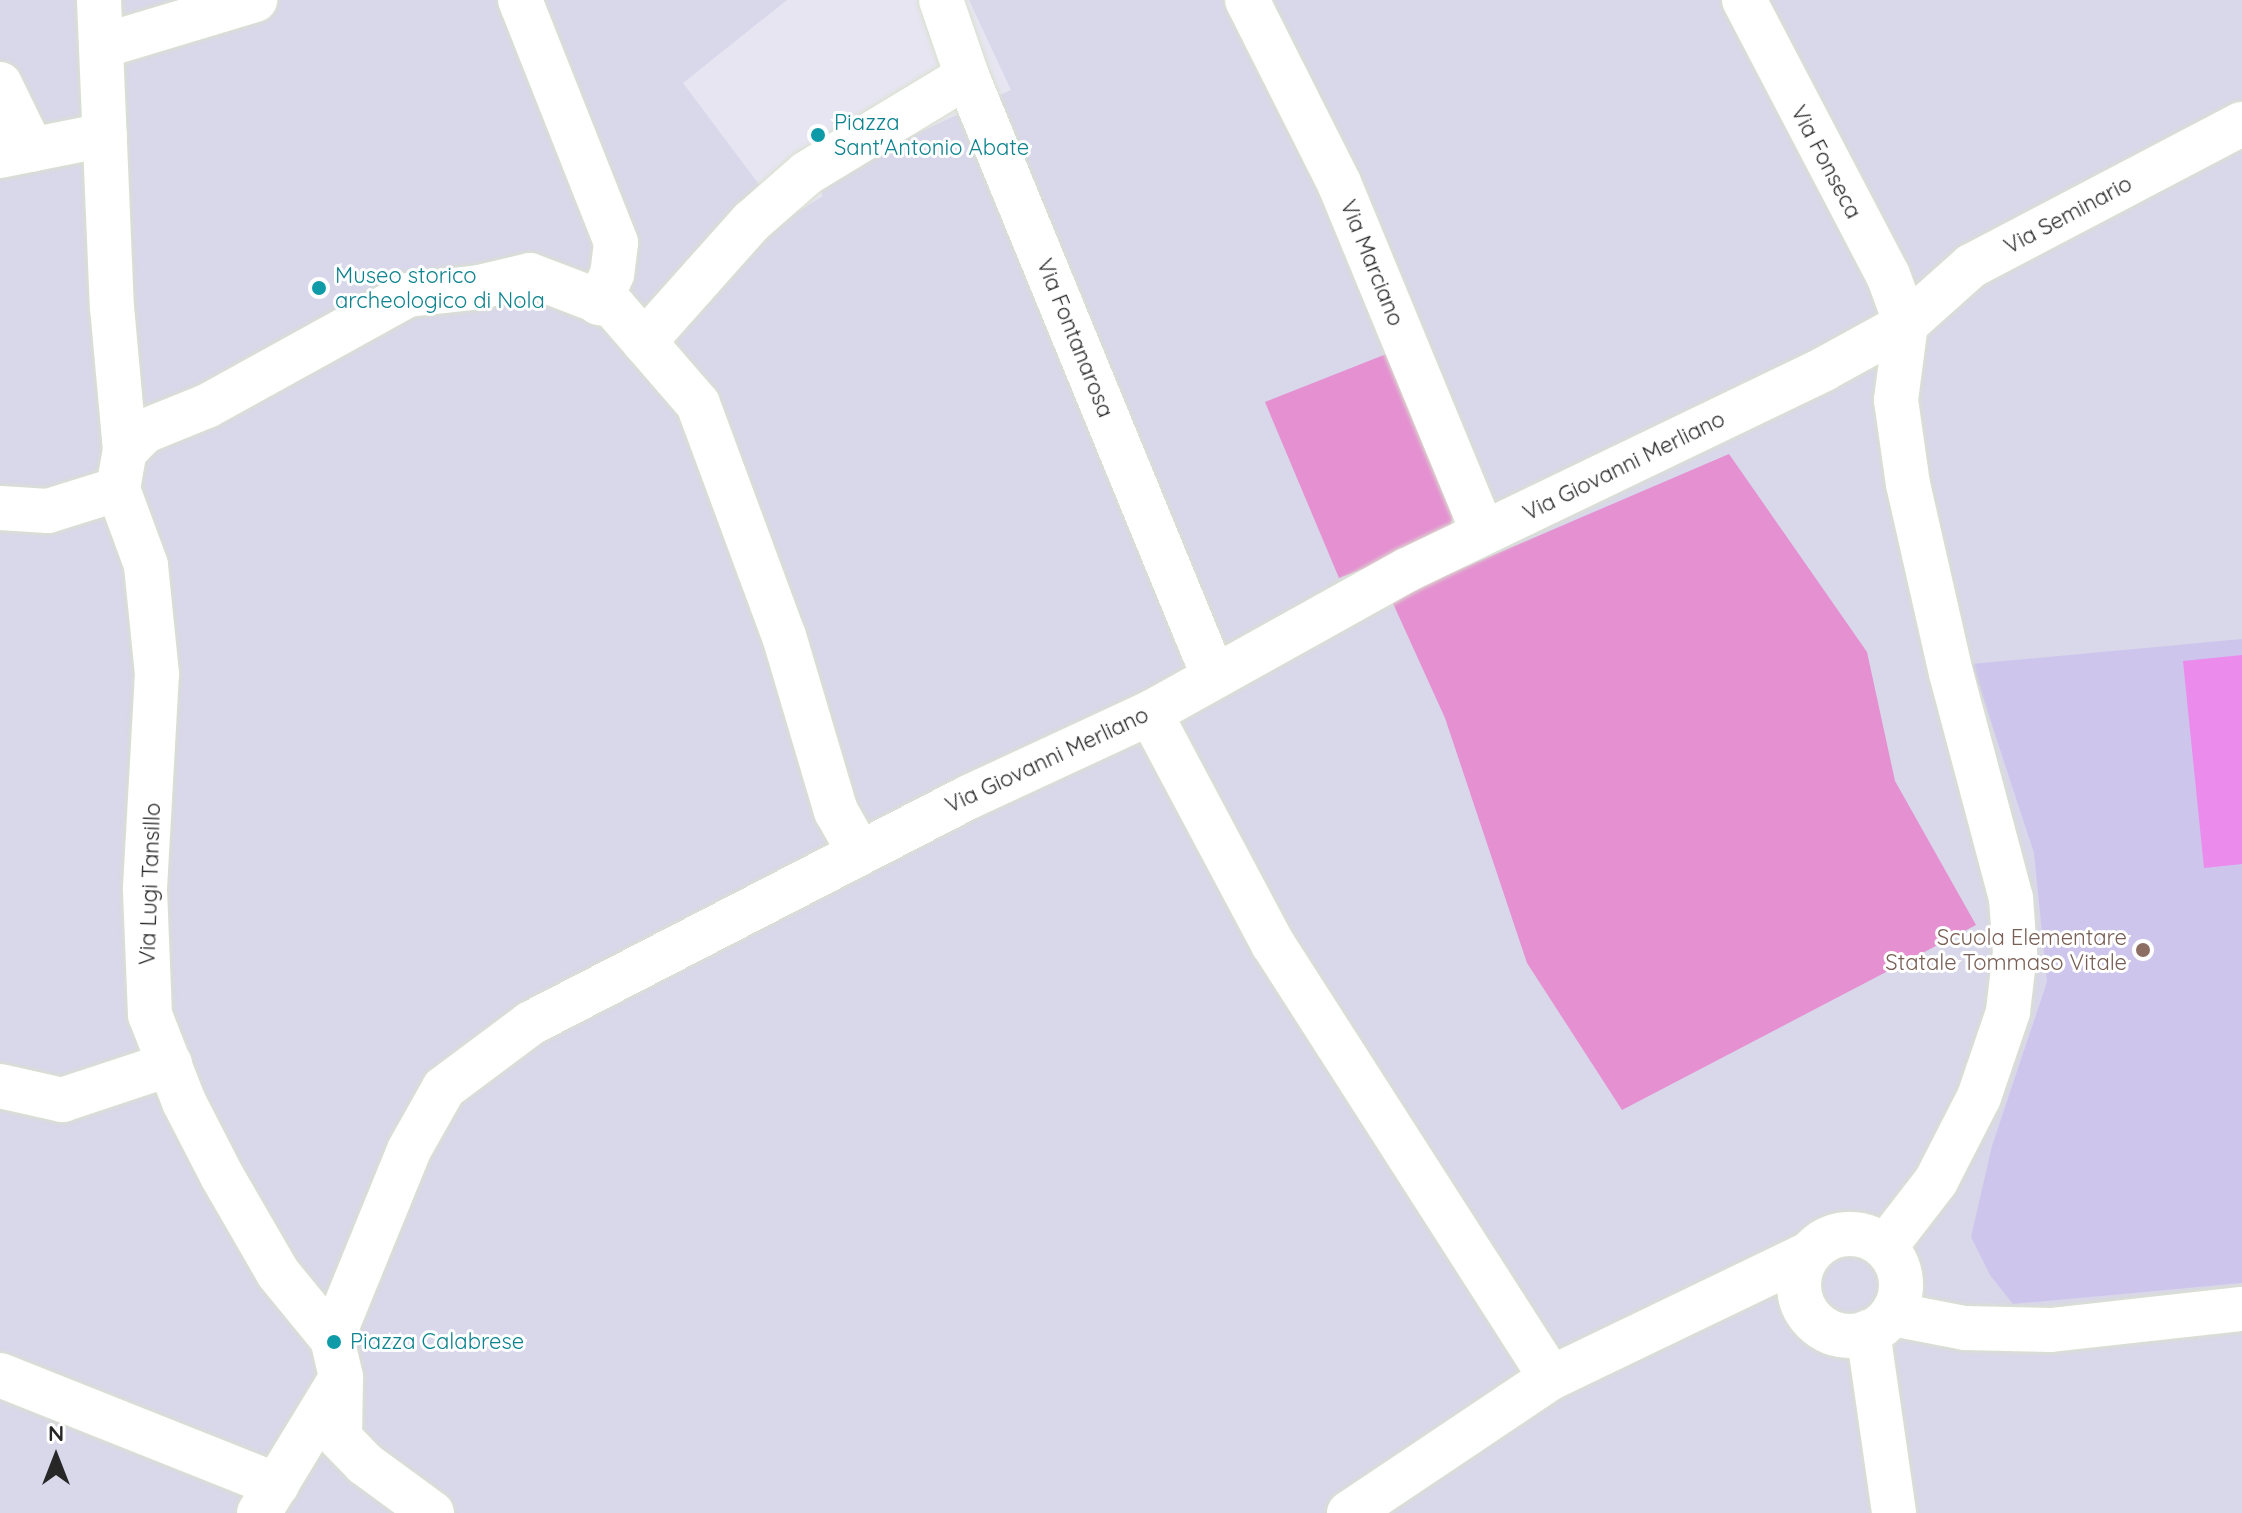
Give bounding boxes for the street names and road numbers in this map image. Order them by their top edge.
street label: Via Fonseca [1785,101,1867,223]
street label: Via Seminario [2000,170,2136,260]
street label: Via Marciano [1335,196,1409,330]
street label: Via Fontanarosa [1031,255,1119,421]
street label: Via Giovanni Merliano [1519,406,1729,526]
street label: Via Giovanni Merliano [941,701,1153,819]
street label: Via Lugi Tansillo [134,802,166,966]

